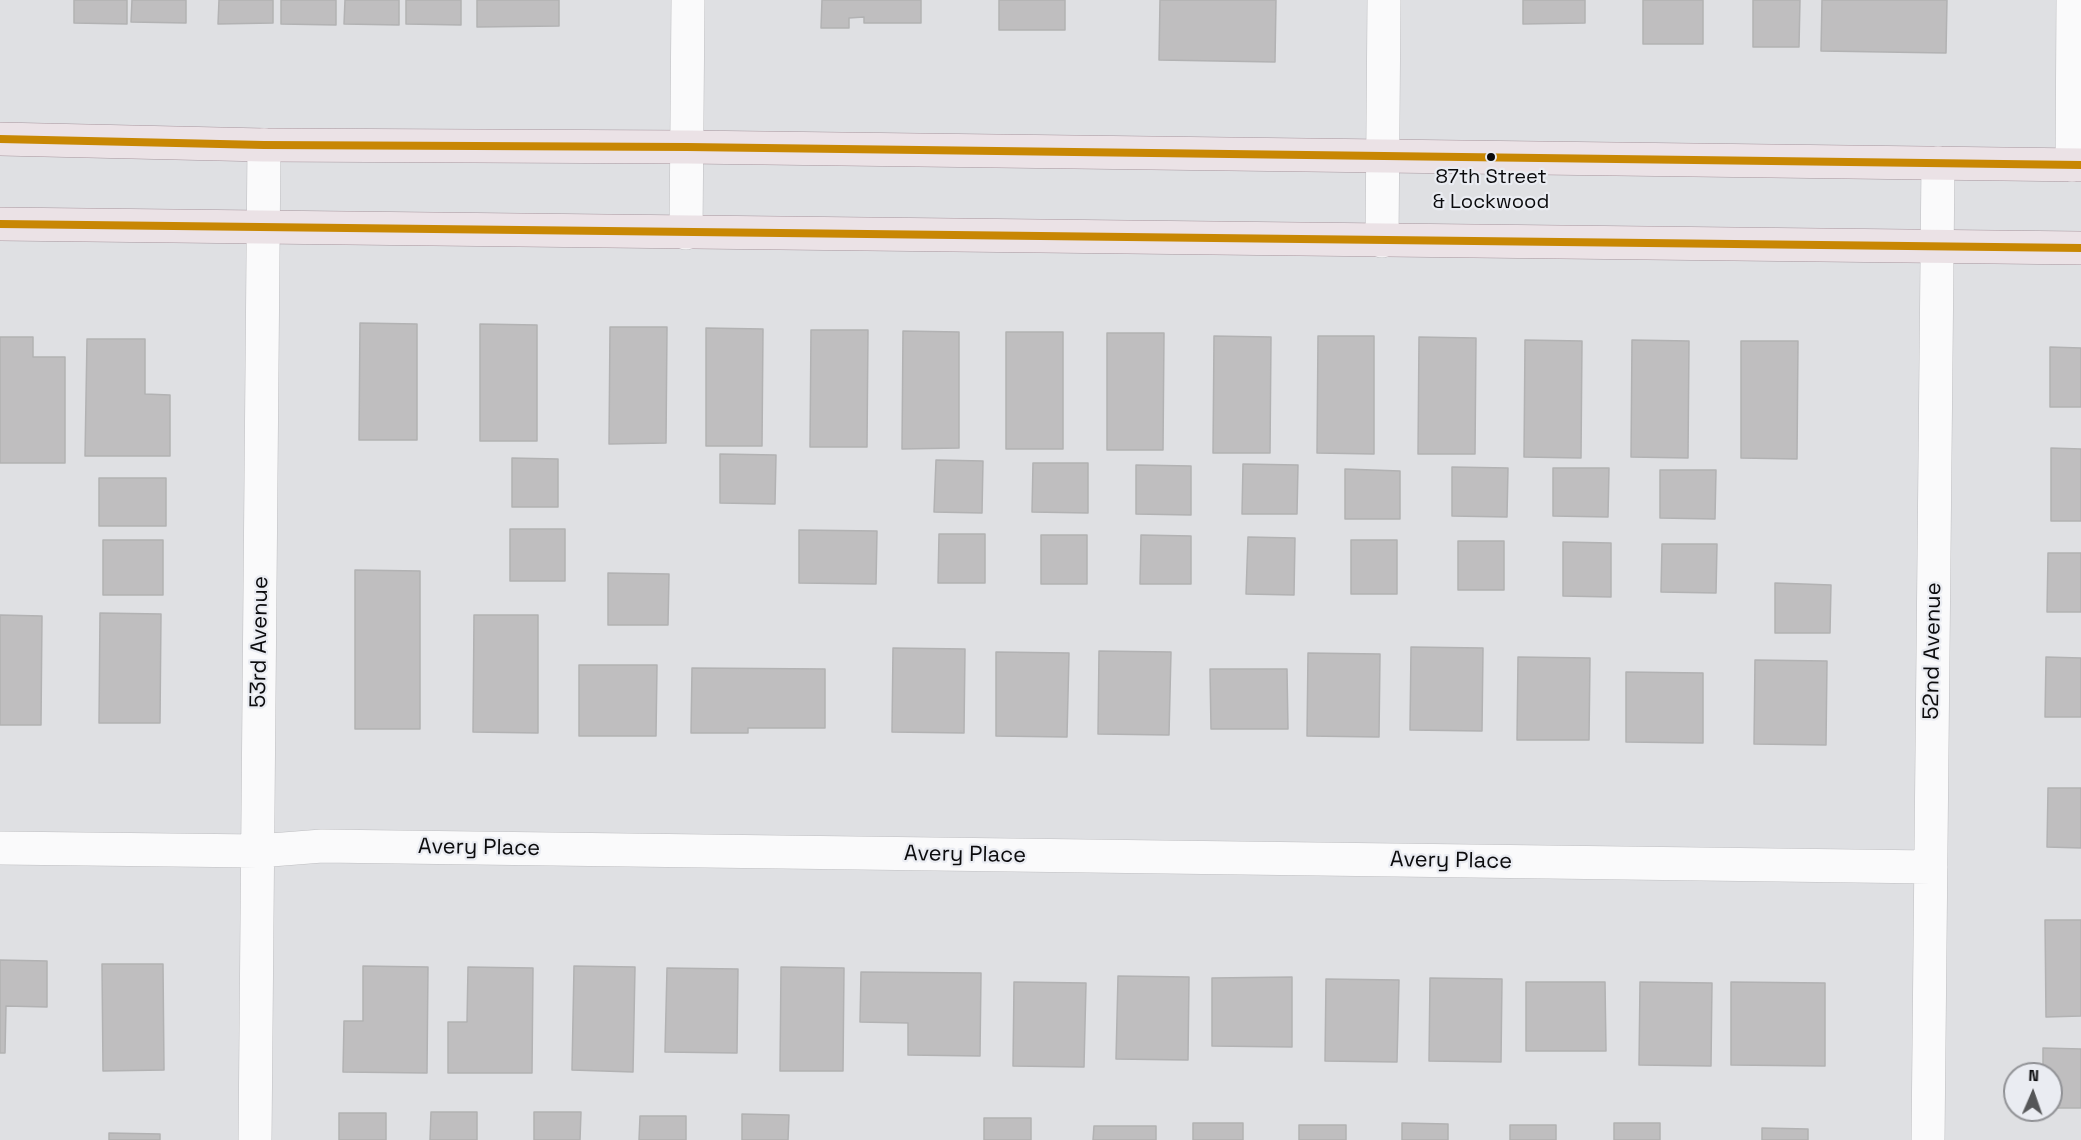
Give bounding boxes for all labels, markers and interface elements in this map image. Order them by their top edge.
marker: 87th Street & Lockwood [1485,151,1497,163]
place label: 87th Street & Lockwood [1433,166,1549,213]
street label: 53rd Avenue [246,576,274,708]
street label: 52nd Avenue [1919,582,1947,720]
street label: Avery Place [418,834,540,862]
street label: Avery Place [904,841,1026,869]
street label: Avery Place [1390,847,1512,875]
north arrow [2003,1062,2063,1122]
text: N [2028,1065,2039,1086]

